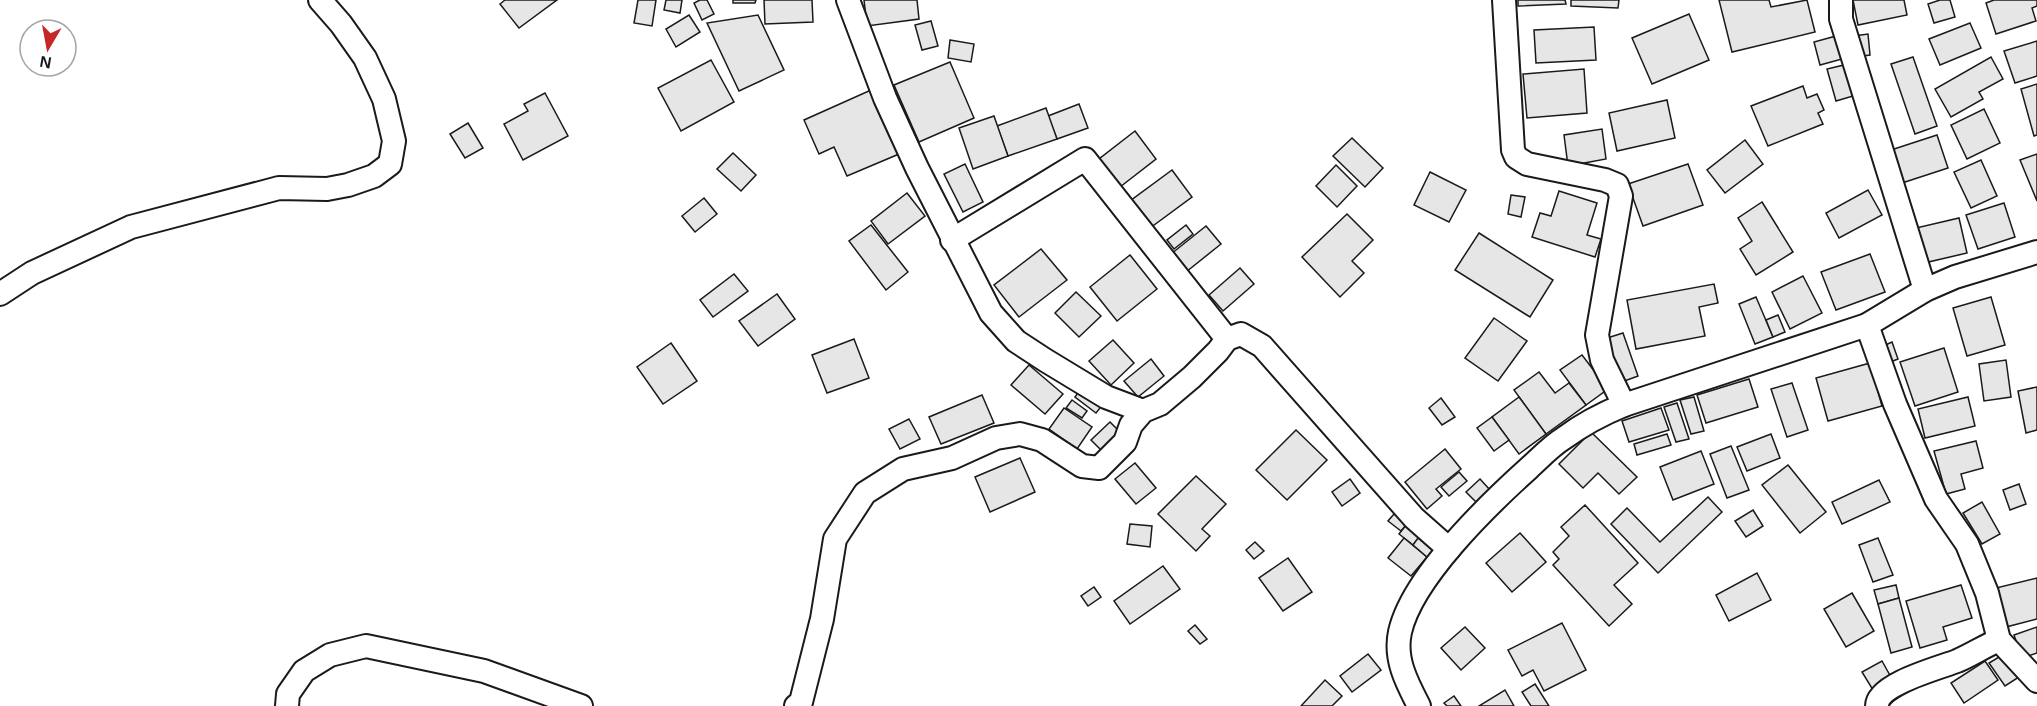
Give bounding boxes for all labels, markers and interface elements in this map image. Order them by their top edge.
north arrow [18,18,78,78]
text: N [38,53,53,72]

